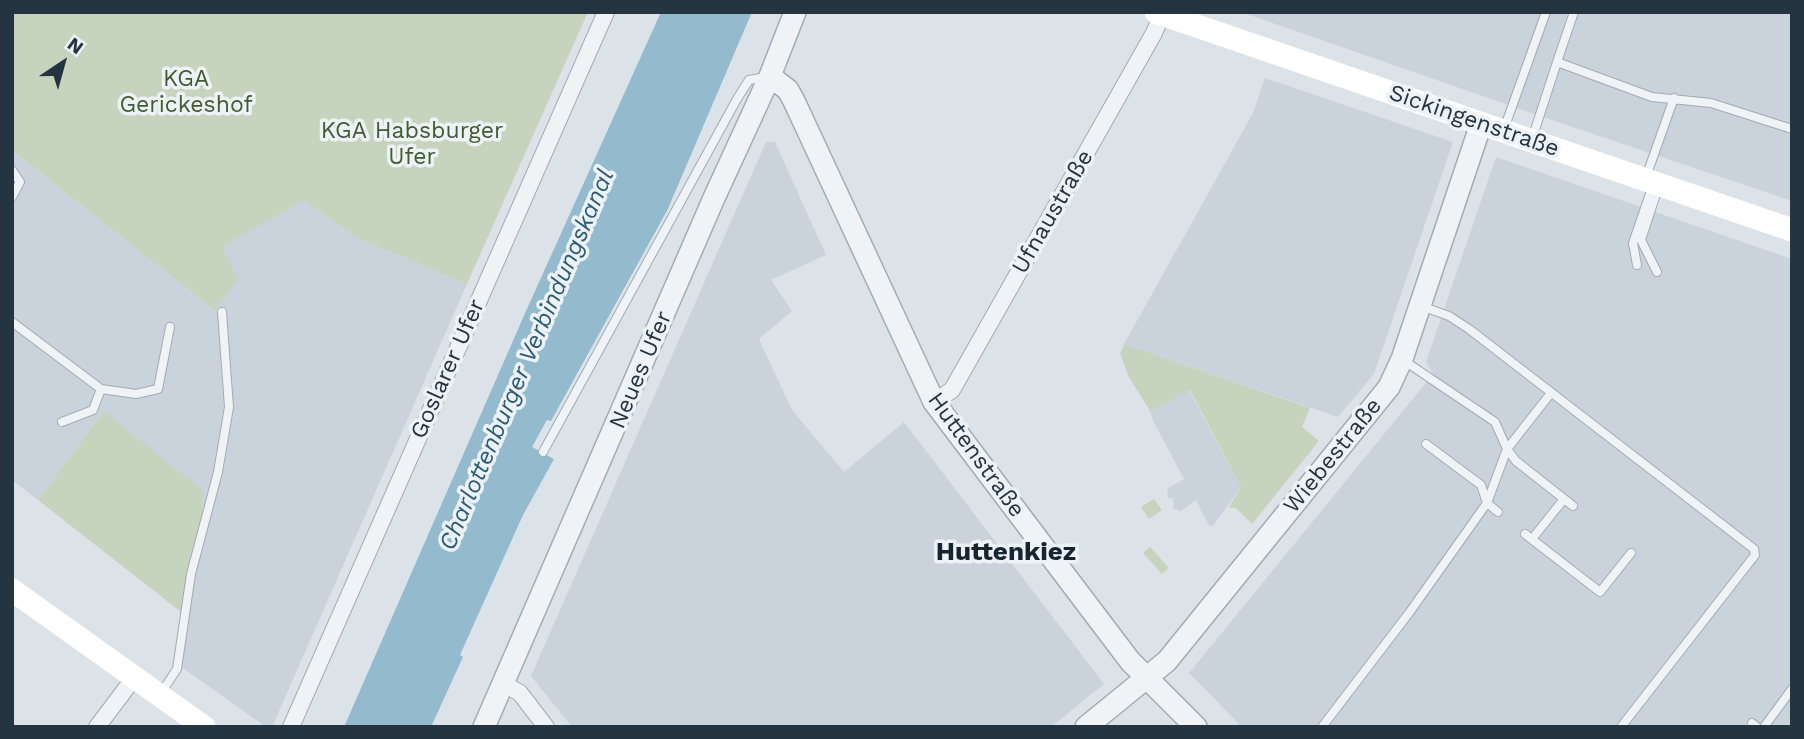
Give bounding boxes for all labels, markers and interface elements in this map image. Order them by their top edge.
north arrow [28,28,98,98]
text: N [63,32,88,59]
park label: KGA Gerickeshof [119,65,253,119]
street label: Sickingenstraße [1385,79,1563,163]
park label: KGA Habsburger Ufer [321,117,503,171]
street label: Ufnaustraße [1007,145,1099,279]
water label: Charlottenburger Verbindungskanal [433,165,621,555]
street label: Goslarer Ufer [405,295,491,443]
street label: Neues Ufer [604,307,678,433]
street label: Huttenstraße [921,387,1031,523]
street label: Wiebestraße [1278,393,1388,519]
district label: Huttenkiez [936,536,1076,568]

